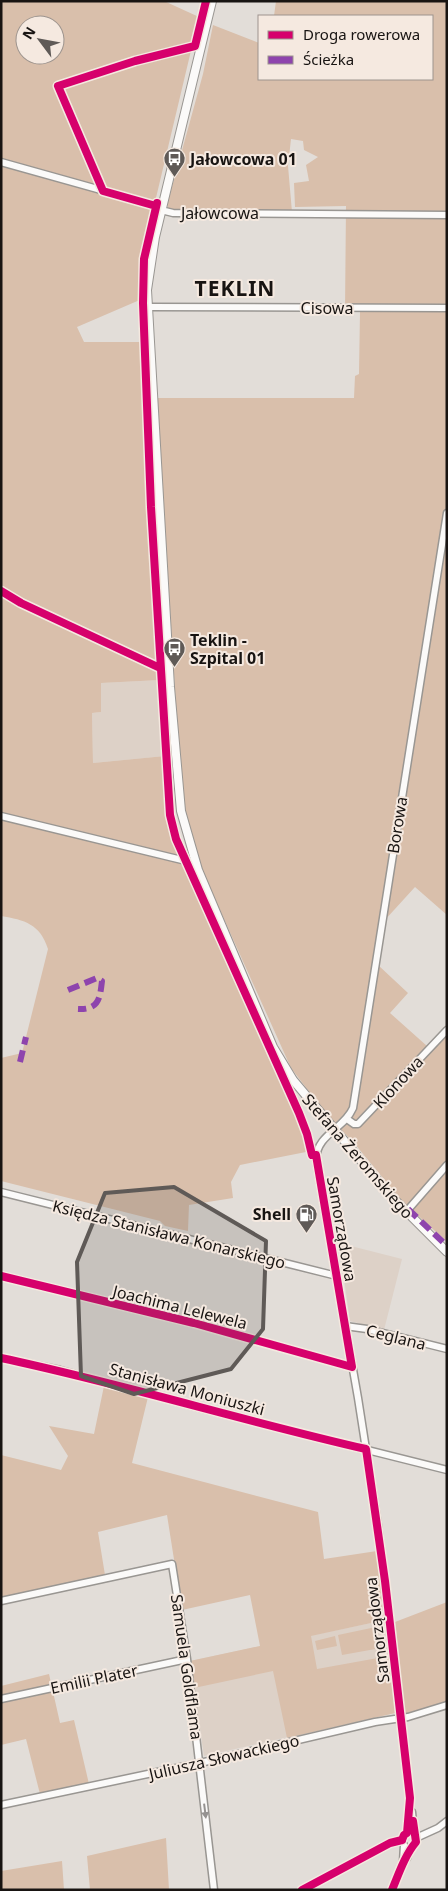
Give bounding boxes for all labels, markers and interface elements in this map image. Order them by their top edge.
north arrow [15,15,65,65]
legend [258,15,433,80]
text: N [17,23,40,43]
text: Droga rowerowa [303,24,420,44]
text: Ścieżka [303,49,354,69]
bus stop icon: Jałowcowa 01 [162,147,186,178]
place label: Jałowcowa 01 [188,148,297,170]
street label: Jałowcowa [179,202,259,224]
district label: TEKLIN [195,274,275,302]
street label: Cisowa [301,297,353,319]
place label: Teklin - Szpital 01 [190,629,265,669]
bus stop icon: Teklin - Szpital 01 [162,637,186,668]
street label: Borowa [382,795,412,855]
street label: Klonowa [368,1051,428,1113]
street label: Stefana Żeromskiego [298,1089,418,1223]
street label: Samorządowa [322,1175,362,1283]
street label: Księdza Stanisława Konarskiego [50,1194,288,1274]
fuel station icon: Shell [295,1202,319,1233]
place label: Shell [253,1203,291,1225]
street label: Joachima Lelewela [109,1279,249,1334]
street label: Ceglana [364,1319,428,1355]
street label: Stanisława Moniuszki [107,1358,267,1420]
street label: Samorządowa [360,1576,394,1684]
street label: Samuela Goldflama [166,1593,208,1741]
street label: Emilii Plater [48,1659,140,1699]
street label: Juliusza Słowackiego [145,1729,301,1785]
one-way arrow [201,1804,209,1820]

